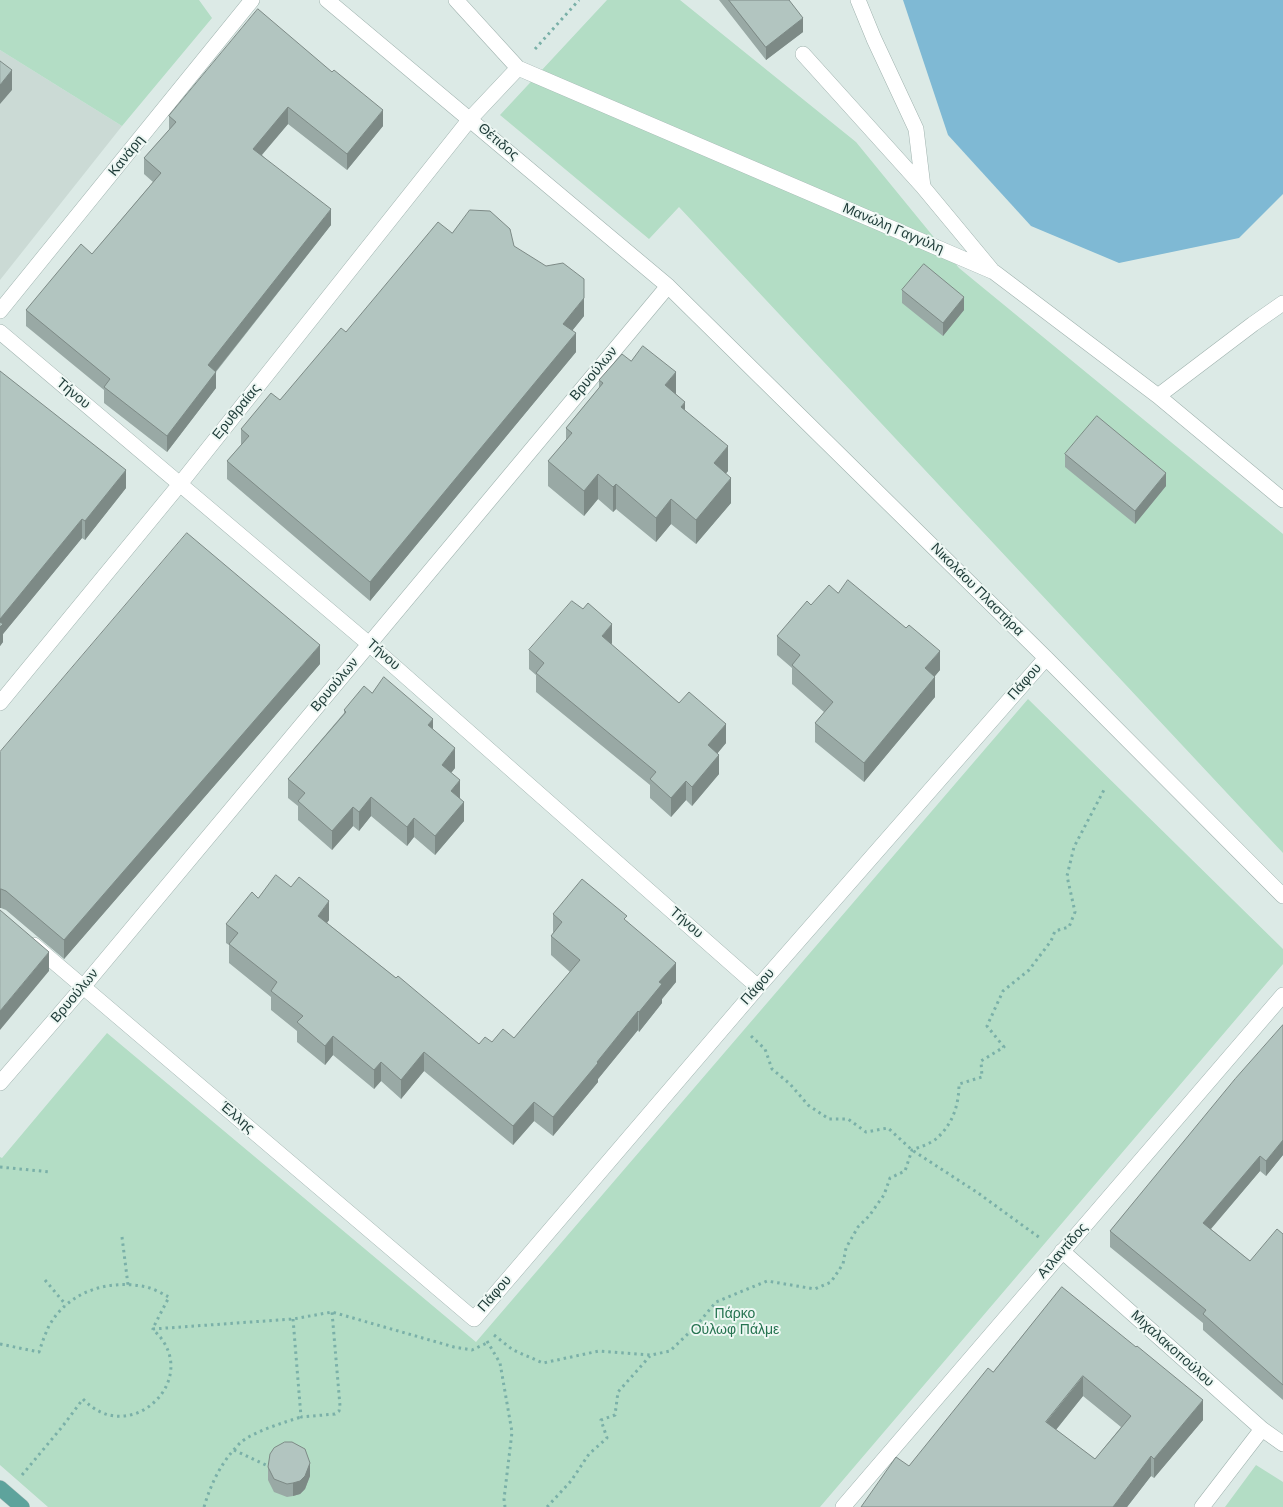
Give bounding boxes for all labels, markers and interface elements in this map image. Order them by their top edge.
street label: Θέτιδος [474,120,522,164]
street label: Κανάρη [105,132,149,180]
street label: Μανώλη Γαγγύλη [840,200,946,258]
street label: Βρυούλων [567,344,621,404]
street label: Τήνου [53,375,93,413]
street label: Ερυθραίας [209,381,265,443]
street label: Νικολάου Πλαστήρα [927,540,1027,640]
street label: Τήνου [363,636,403,674]
street label: Βρυούλων [308,655,362,715]
street label: Πάφου [1005,660,1045,704]
street label: Τήνου [666,904,706,942]
street label: Πάφου [738,965,778,1009]
street label: Βρυούλων [48,966,102,1026]
street label: Έλλης [216,1099,258,1137]
street label: Ατλαντίδος [1034,1220,1092,1282]
street label: Πάφου [475,1272,515,1316]
park label: Πάρκο Ούλωφ Πάλμε [691,1306,779,1338]
street label: Μιχαλακοπούλου [1127,1307,1217,1391]

